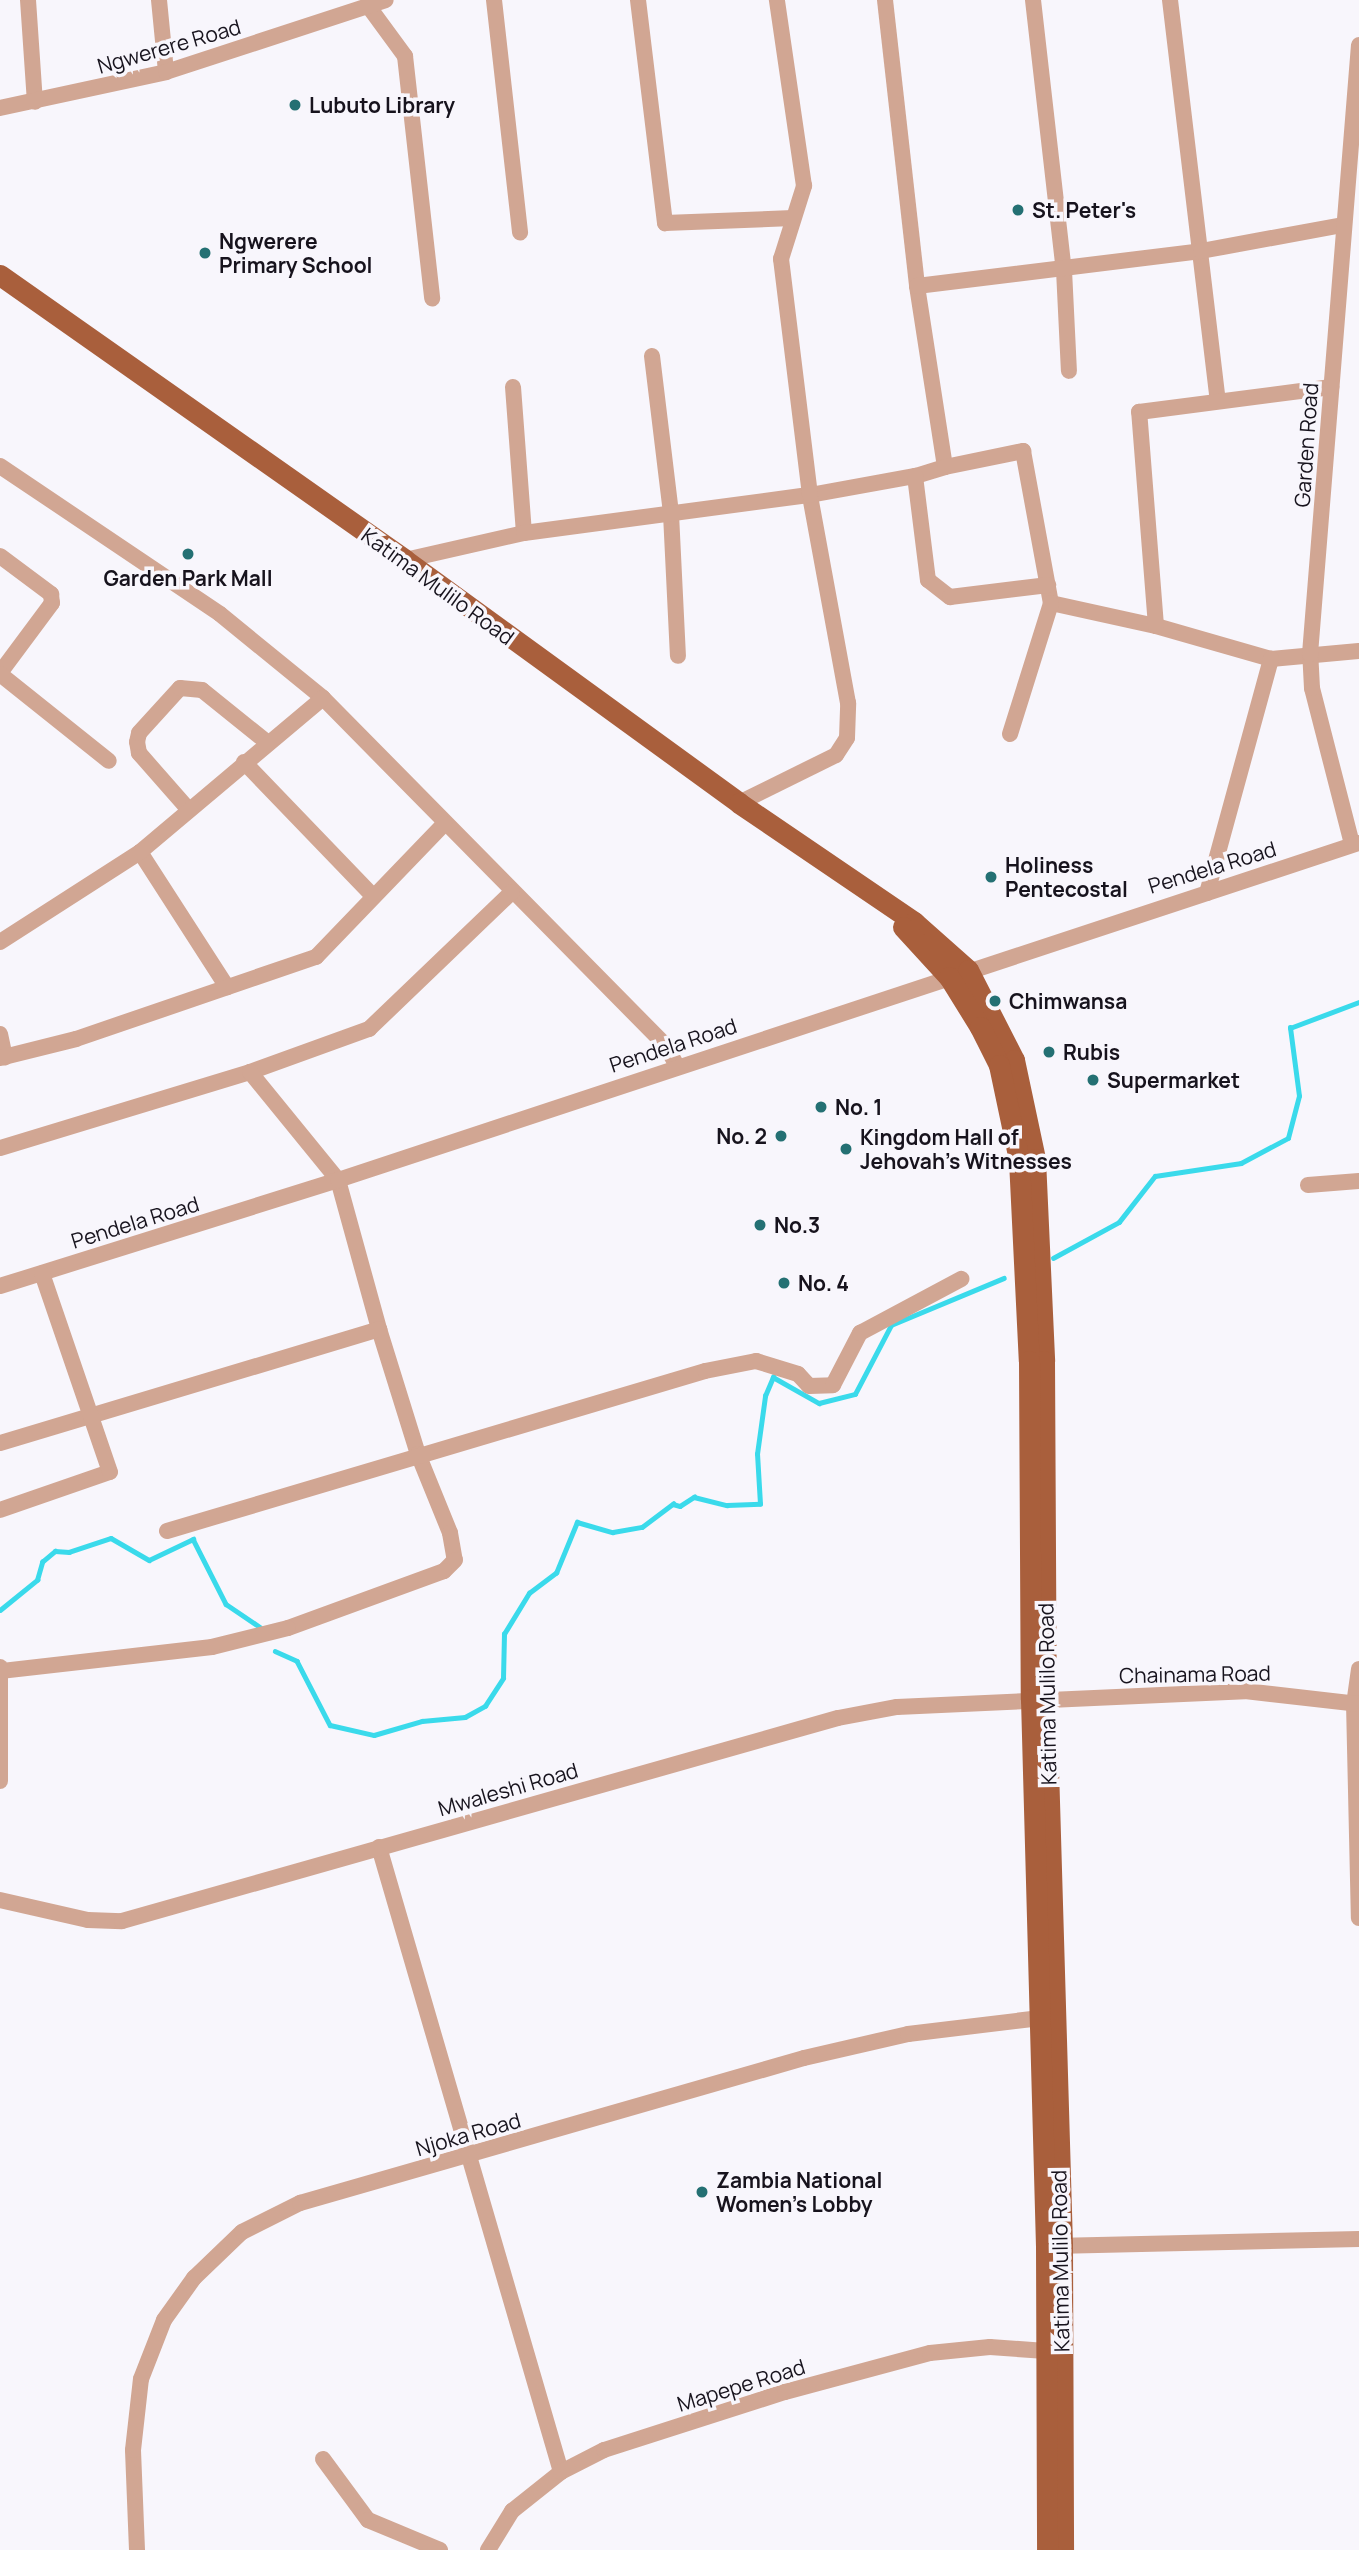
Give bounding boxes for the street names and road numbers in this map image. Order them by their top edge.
street label: Ngwerere Road [94,13,244,79]
street label: Garden Road [1289,382,1323,508]
street label: Katima Mulilo Road [357,522,519,650]
street label: Pendela Road [1145,836,1279,898]
street label: Pendela Road [606,1013,740,1077]
street label: Pendela Road [68,1191,202,1253]
street label: Katima Mulilo Road [1033,1603,1061,1785]
street label: Chainama Road [1119,1660,1271,1688]
street label: Mwaleshi Road [435,1757,581,1821]
street label: Njoka Road [413,2107,523,2161]
street label: Katima Mulilo Road [1046,2170,1074,2352]
street label: Mapepe Road [674,2354,808,2416]

